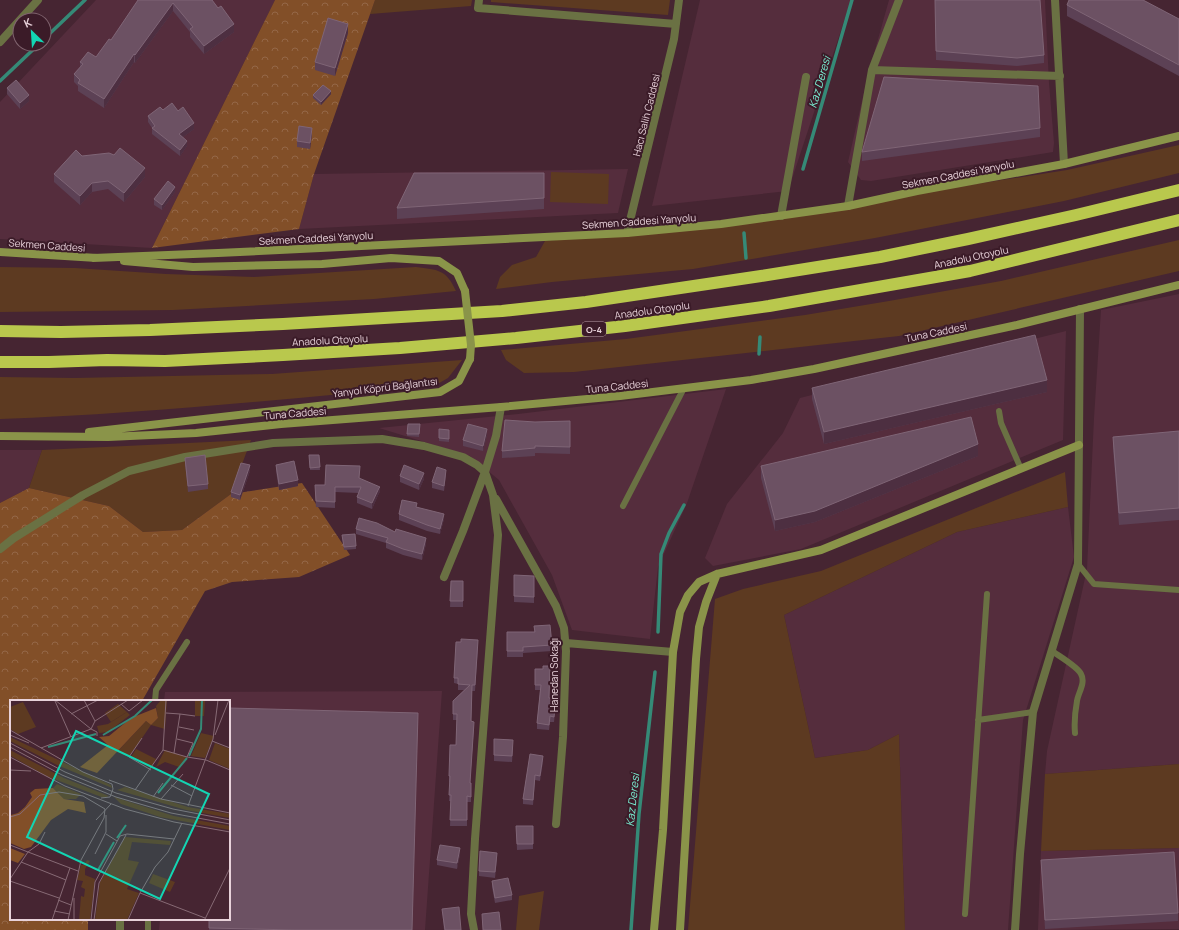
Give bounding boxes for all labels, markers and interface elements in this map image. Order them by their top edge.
north arrow [12,12,52,52]
text: K [21,14,35,31]
water label: Kaz Deresi [804,53,834,110]
street label: Hacı Salih Caddesi [629,72,663,158]
street label: Sekmen Caddesi Yanyolu [901,156,1016,192]
street label: Sekmen Caddesi Yanyolu [581,210,697,232]
street label: Sekmen Caddesi Yanyolu [259,228,374,248]
street label: Sekmen Caddesi [8,235,86,255]
street label: Anadolu Otoyolu [932,242,1010,272]
street label: Anadolu Otoyolu [613,298,691,322]
street label: Tuna Caddesi [904,319,968,345]
road number: O-4 [582,322,606,336]
street label: Anadolu Otoyolu [292,331,368,349]
street label: Yanyol Köprü Bağlantısı [332,374,438,400]
street label: Tuna Caddesi [585,376,649,396]
street label: Tuna Caddesi [263,403,327,423]
street label: Hanedan Sokağı [547,638,561,712]
inset map [10,700,230,920]
water label: Kaz Deresi [622,771,642,827]

